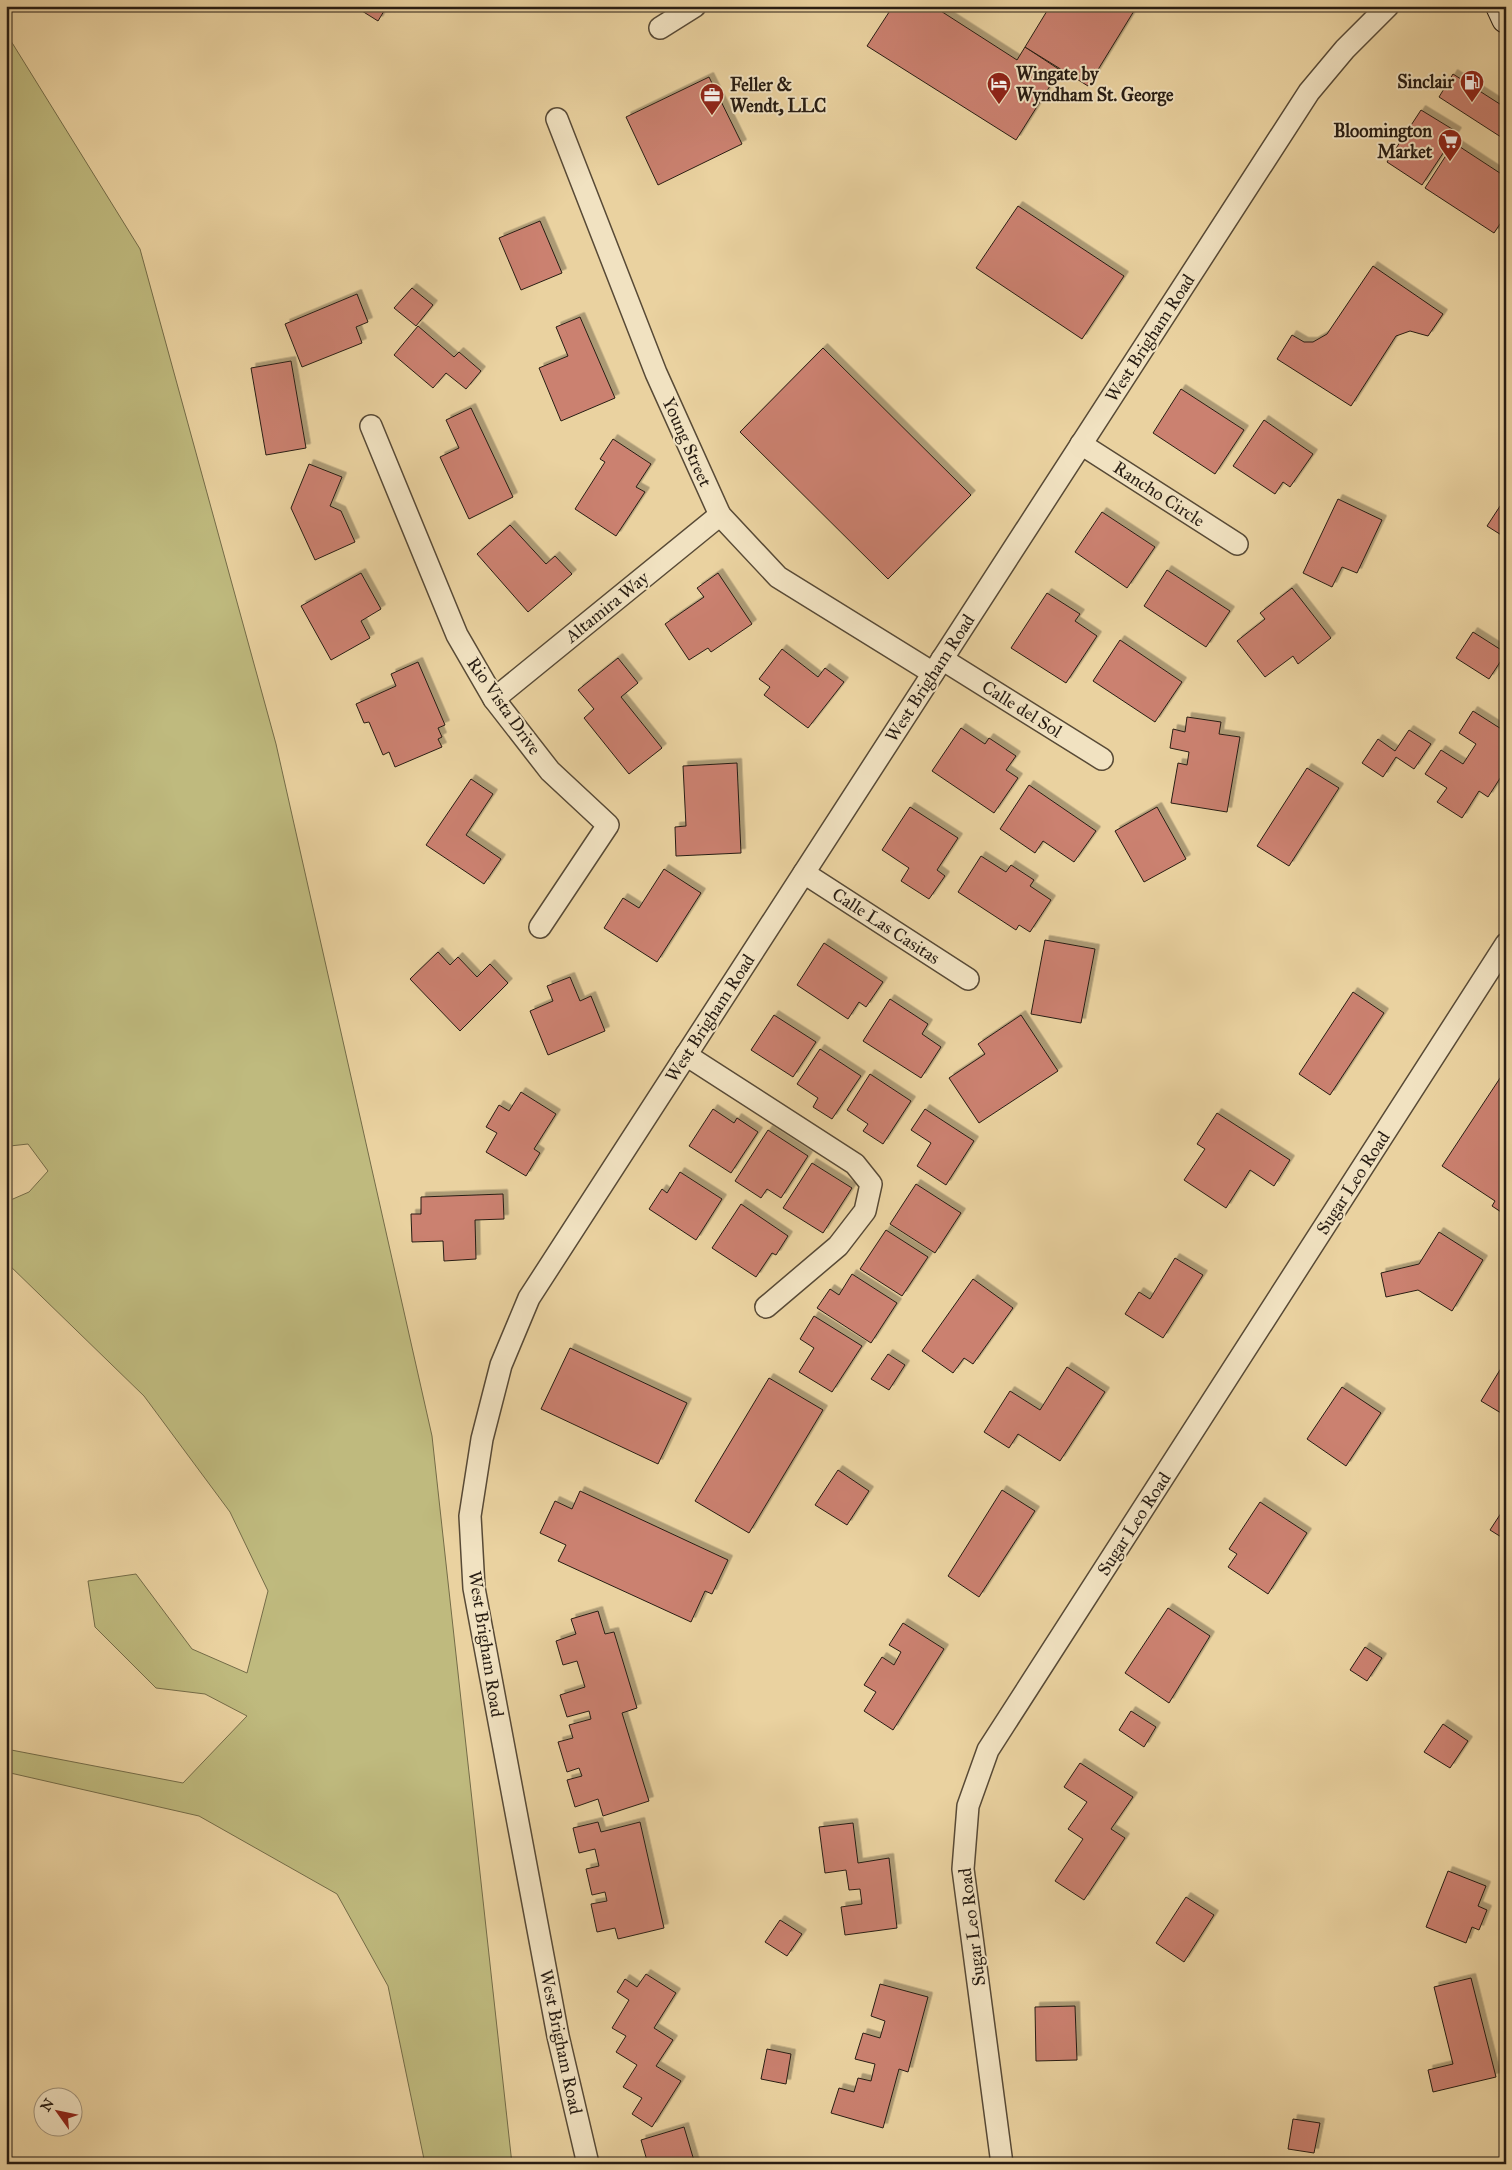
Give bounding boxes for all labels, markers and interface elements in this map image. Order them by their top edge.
place label: Wingate by Wyndham St. George [1016,63,1174,107]
fuel station icon: Sinclair [1459,69,1485,103]
hotel icon: Wingate by Wyndham St. George [986,71,1012,105]
place label: Sinclair [1397,71,1455,93]
place label: Feller & Wendt, LLC [730,74,826,117]
office icon: Feller & Wendt, LLC [699,82,725,116]
place label: Bloomington Market [1333,120,1433,163]
supermarket icon: Bloomington Market [1437,128,1463,162]
street label: West Brigham Road [1101,270,1200,406]
street label: Young Street [657,394,717,491]
street label: Rancho Circle [1109,456,1209,532]
street label: Altamira Way [560,566,654,648]
street label: West Brigham Road [881,610,980,746]
street label: Rio Vista Drive [462,653,546,759]
street label: Calle del Sol [978,676,1066,742]
street label: Calle Las Casitas [828,883,944,969]
street label: West Brigham Road [661,950,760,1086]
street label: Sugar Leo Road [1311,1127,1395,1239]
street label: Sugar Leo Road [1092,1468,1176,1580]
street label: West Brigham Road [463,1569,508,1719]
street label: Sugar Leo Road [954,1867,991,1987]
street label: West Brigham Road [534,1968,587,2117]
north arrow [32,2088,82,2138]
text: N [37,2095,58,2115]

